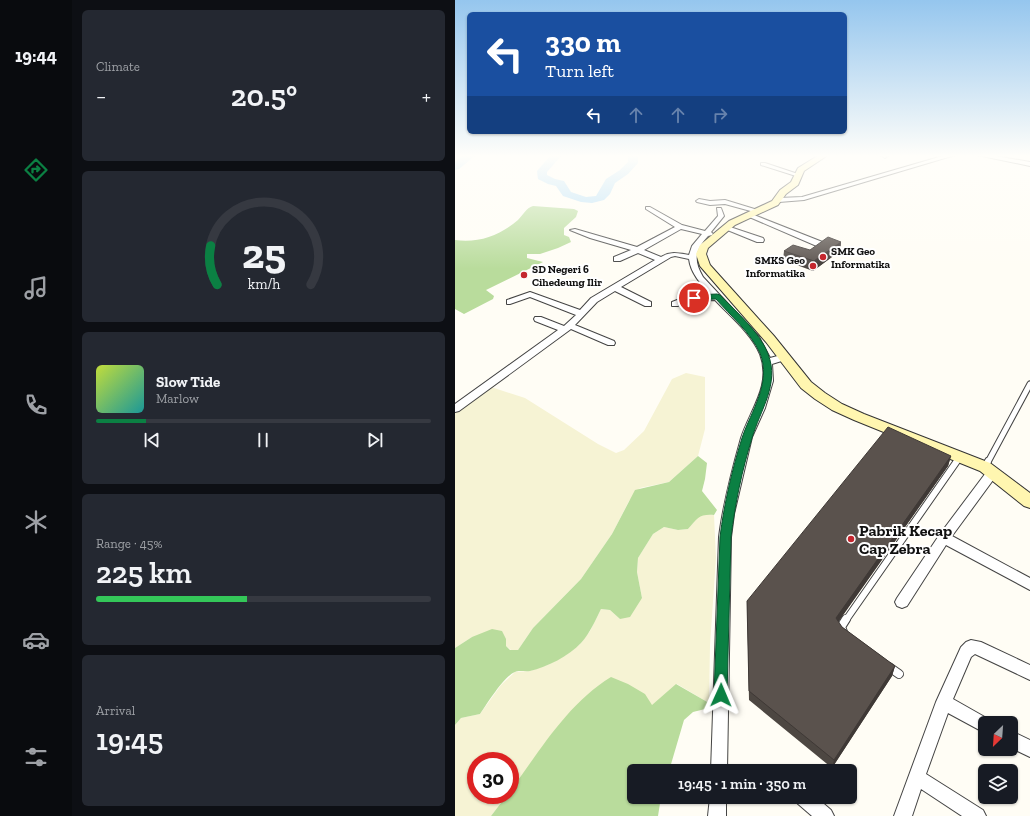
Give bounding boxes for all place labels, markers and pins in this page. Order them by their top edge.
place label: SMK Geo Informatika [831,245,891,271]
marker: SMK Geo Informatika [818,252,828,262]
place label: SMKS Geo Informatika [746,254,805,280]
marker: SMKS Geo Informatika [808,261,818,271]
place label: SD Negeri 6 Cihedeung Ilir [532,263,602,289]
marker: SD Negeri 6 Cihedeung Ilir [519,270,529,280]
pin [677,281,711,315]
place label: Pabrik Kecap Cap Zebra [859,521,952,558]
marker: Pabrik Kecap Cap Zebra [846,534,856,544]

